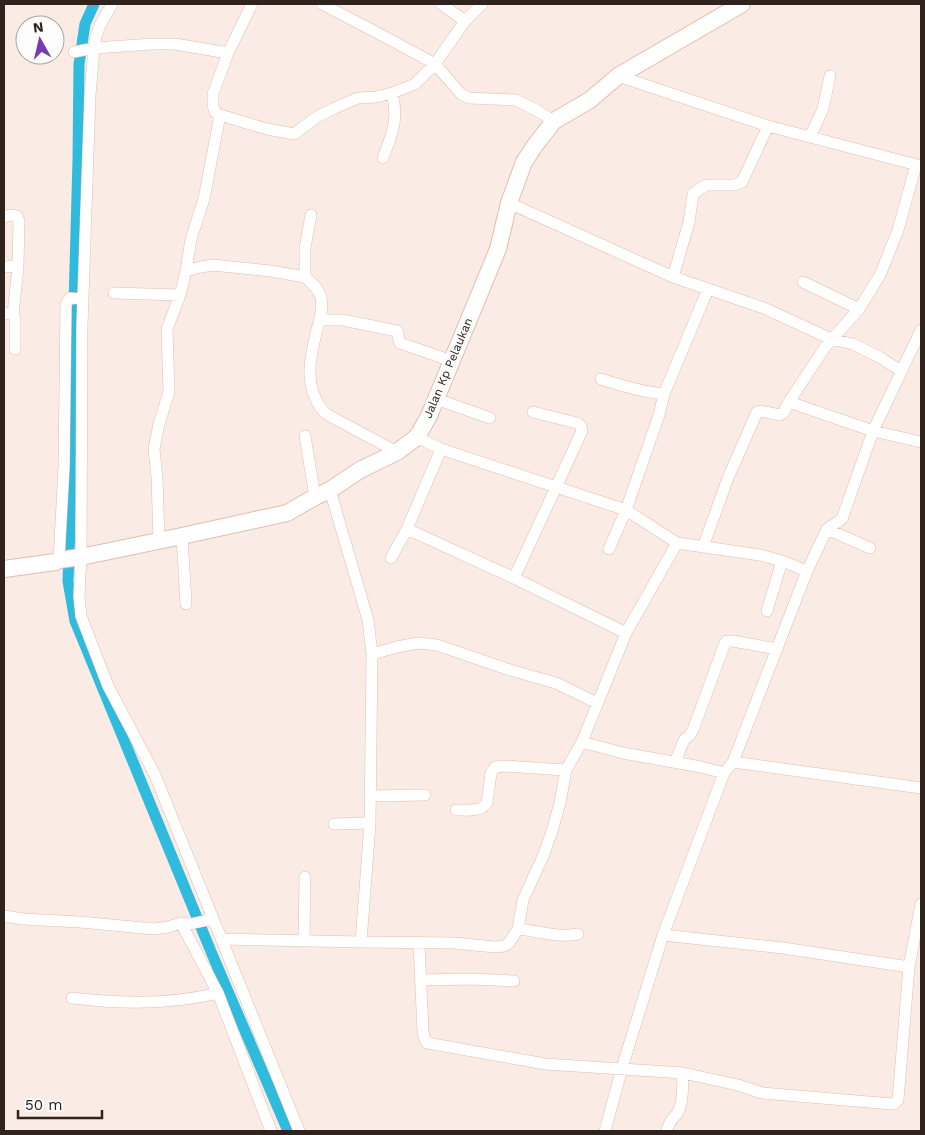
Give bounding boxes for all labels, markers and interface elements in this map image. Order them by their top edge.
north arrow [15,15,65,65]
text: N [32,18,44,36]
street label: Jalan Kp Pelaukan [421,316,475,420]
scale bar [18,1088,101,1120]
text: 50 m [25,1096,62,1114]

